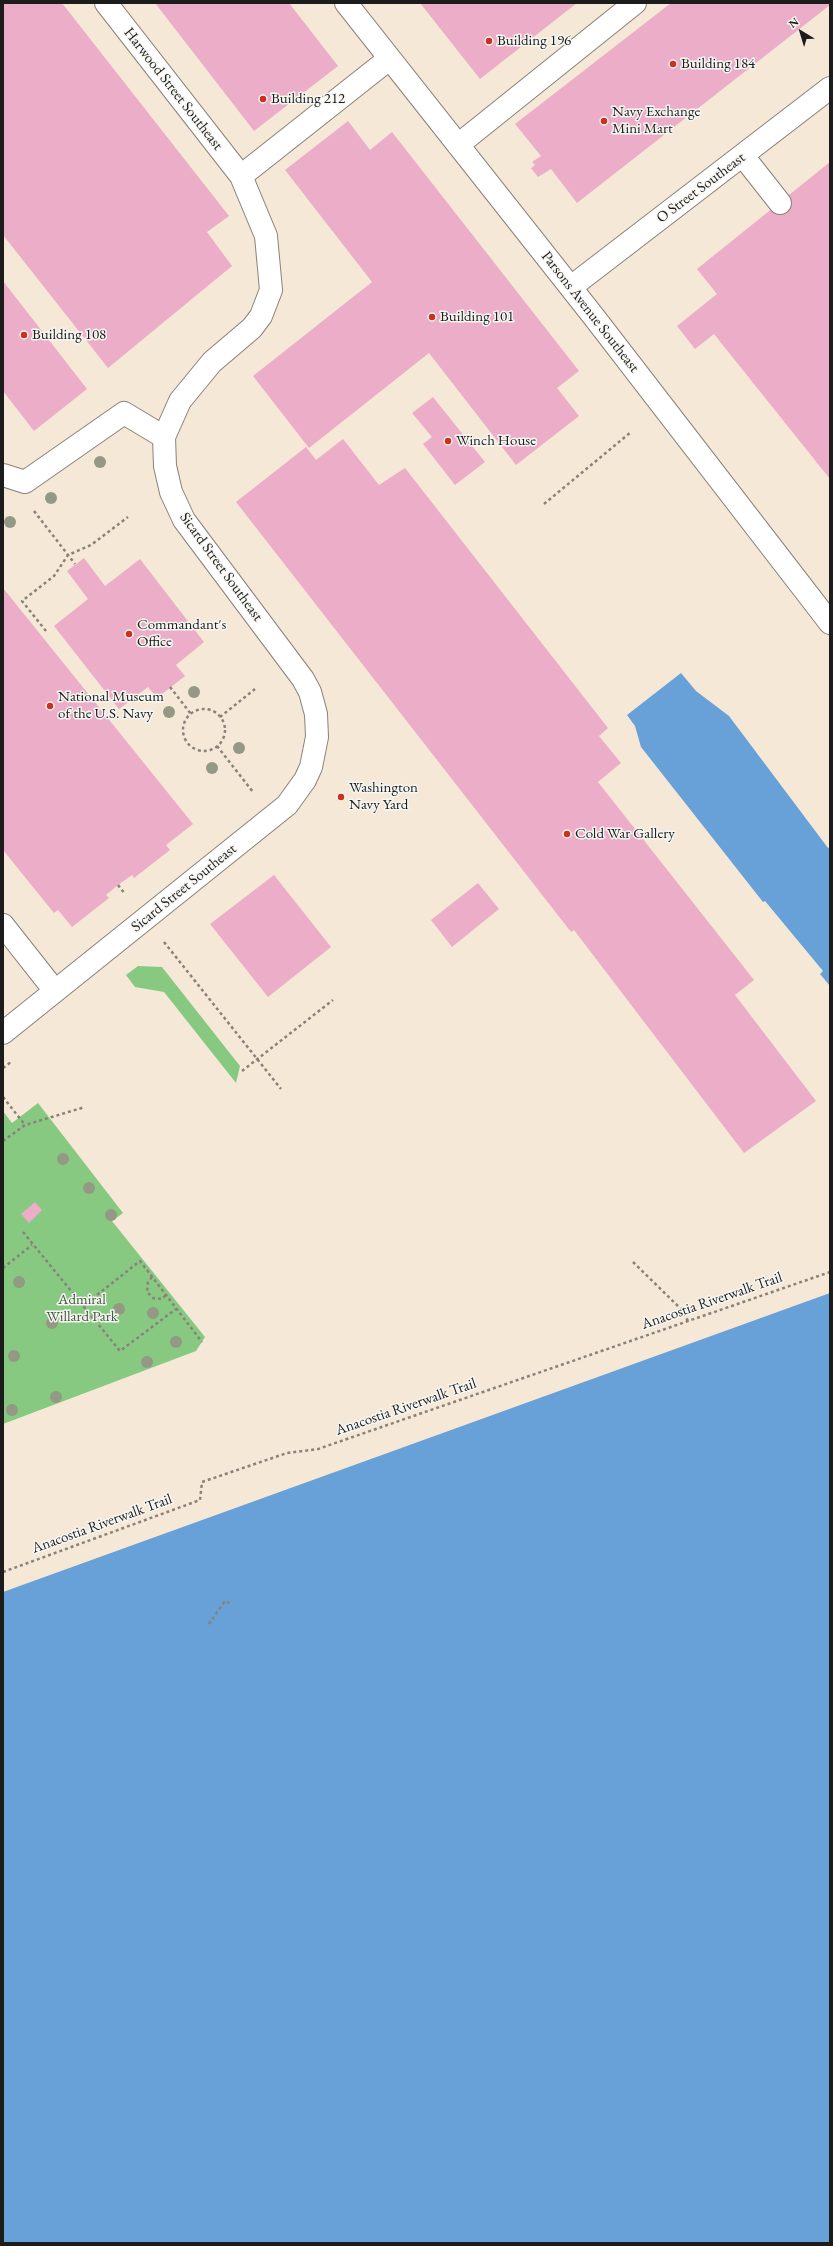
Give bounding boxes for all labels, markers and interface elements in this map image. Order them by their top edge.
north arrow [781,12,821,52]
text: N [786,14,801,31]
street label: Harwood Street Southeast [120,24,226,154]
place label: Building 196 [497,32,571,50]
marker: Building 196 [484,36,494,46]
place label: Building 184 [681,55,755,73]
marker: Building 184 [668,59,678,69]
place label: Building 212 [271,90,345,108]
marker: Building 212 [258,94,268,104]
place label: Navy Exchange Mini Mart [612,103,700,138]
marker: Navy Exchange Mini Mart [599,116,609,126]
street label: O Street Southeast [653,149,749,227]
street label: Parsons Avenue Southeast [537,248,643,376]
place label: Building 101 [440,308,514,326]
marker: Building 101 [427,312,437,322]
place label: Building 108 [32,326,106,344]
marker: Building 108 [19,330,29,340]
place label: Winch House [456,432,536,450]
marker: Winch House [443,436,453,446]
street label: Sicard Street Southeast [175,509,267,625]
place label: Commandant's Office [137,616,226,651]
marker: Commandant's Office [124,629,134,639]
place label: National Museum of the U.S. Navy [58,688,164,723]
marker: National Museum of the U.S. Navy [45,701,55,711]
place label: Washington Navy Yard [349,779,418,814]
marker: Washington Navy Yard [336,792,346,802]
place label: Cold War Gallery [575,825,675,843]
marker: Cold War Gallery [562,829,572,839]
street label: Sicard Street Southeast [128,840,240,936]
street label: Anacostia Riverwalk Trail [639,1268,785,1334]
park label: Admiral Willard Park [46,1291,118,1326]
street label: Anacostia Riverwalk Trail [333,1374,479,1440]
street label: Anacostia Riverwalk Trail [30,1490,174,1558]

